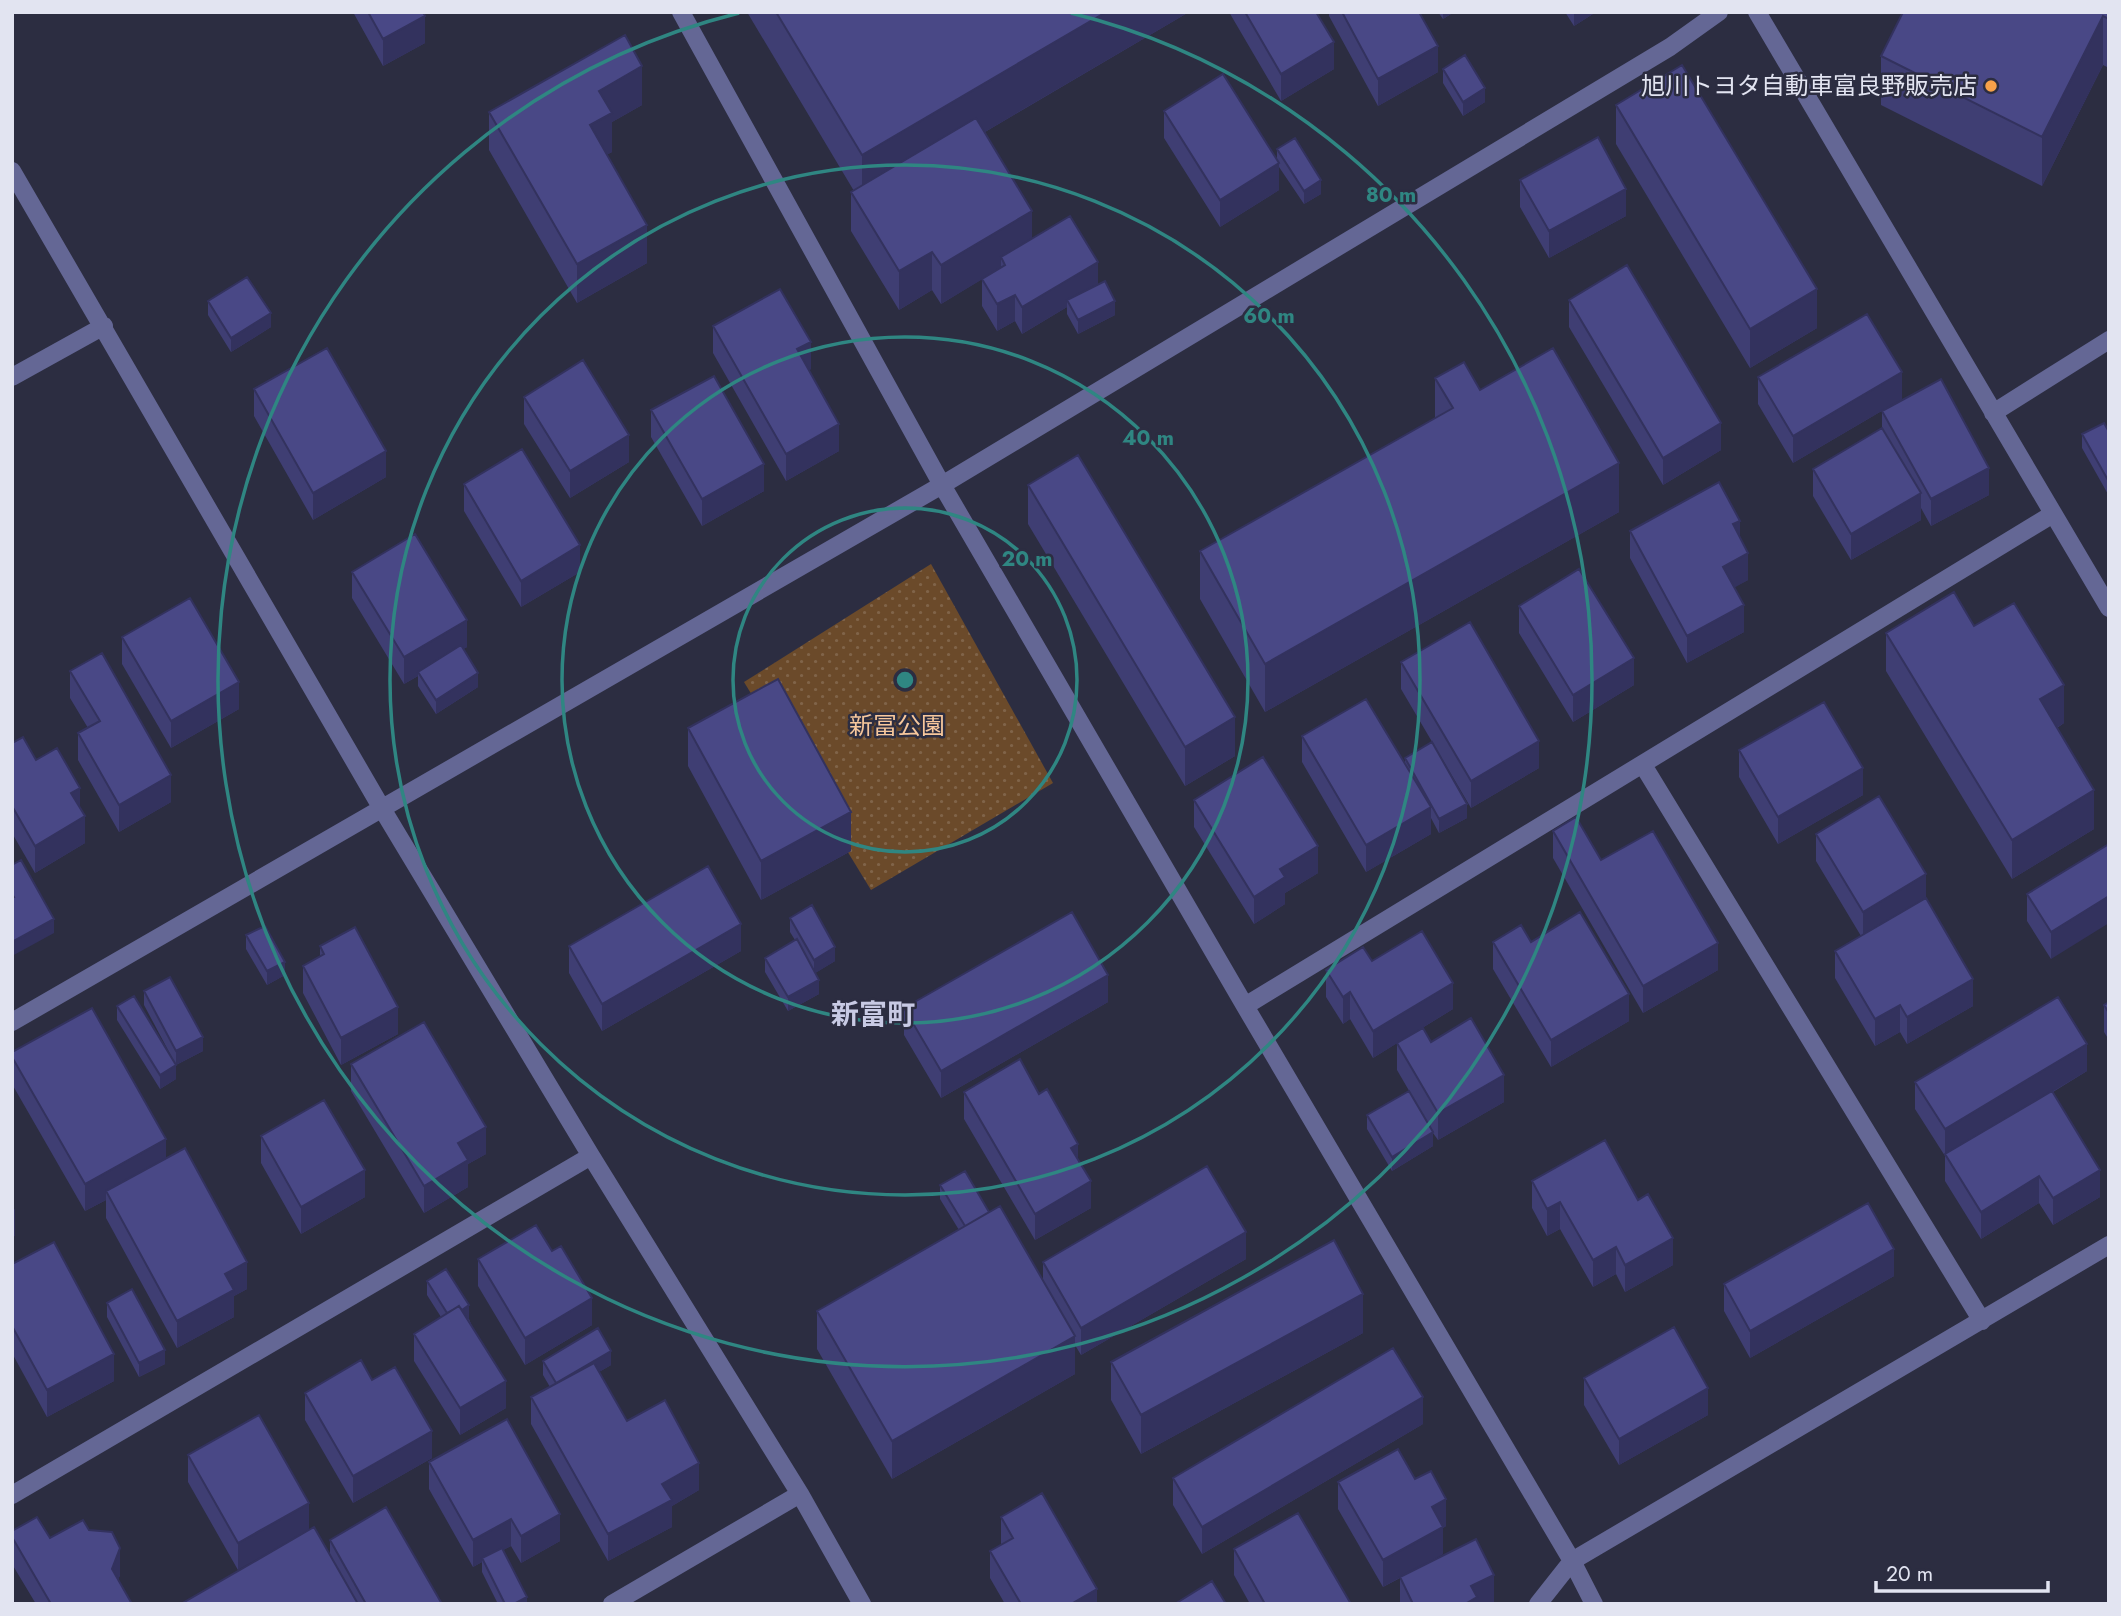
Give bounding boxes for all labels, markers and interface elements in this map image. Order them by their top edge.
place label: 旭川トヨタ自動車富良野販売店 [1641,68,1977,103]
marker: 旭川トヨタ自動車富良野販売店 [1983,78,1999,94]
text: 80 m [1366,180,1416,210]
text: 60 m [1243,301,1295,331]
text: 40 m [1122,423,1174,453]
text: 20 m [1001,544,1053,574]
centre of rings [893,668,917,692]
park label: 新冨公園 [849,708,945,743]
district label: 新富町 [831,994,915,1035]
scale bar [1876,1550,2048,1594]
text: 20 m [1886,1559,1933,1589]

